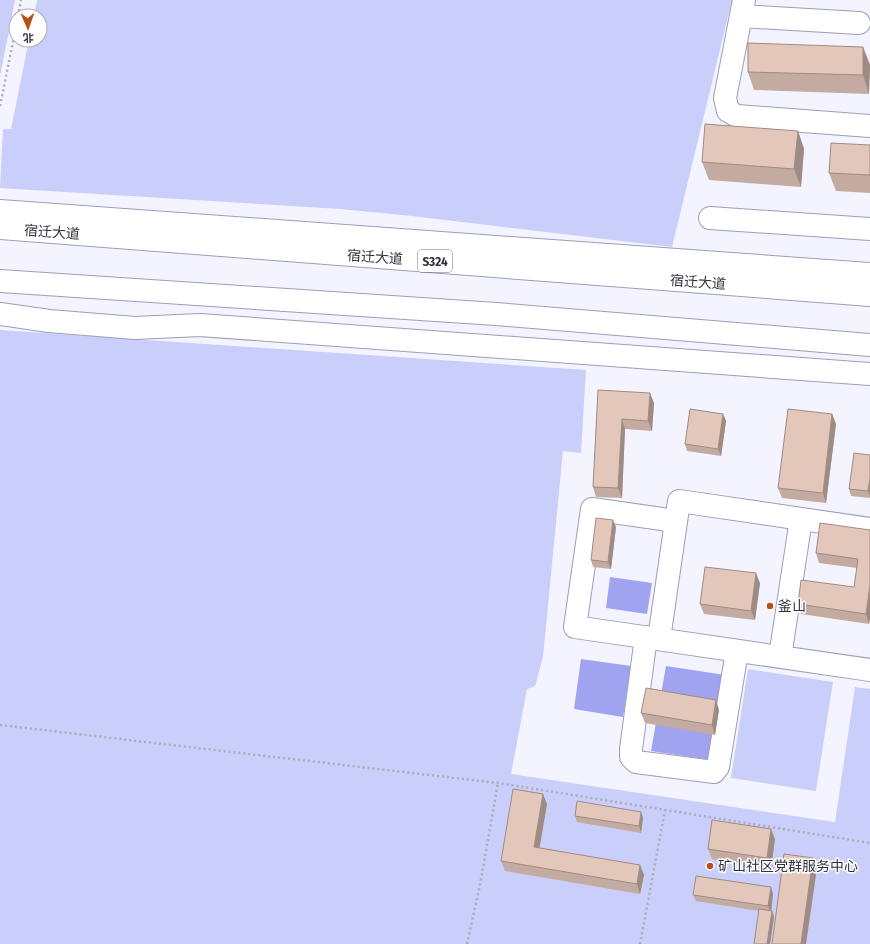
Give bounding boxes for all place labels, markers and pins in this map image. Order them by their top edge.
place label: 釜山 [778,598,806,615]
marker: 釜山 [765,601,775,611]
place label: 矿山社区党群服务中心 [718,858,858,875]
marker: 矿山社区党群服务中心 [705,861,715,871]

